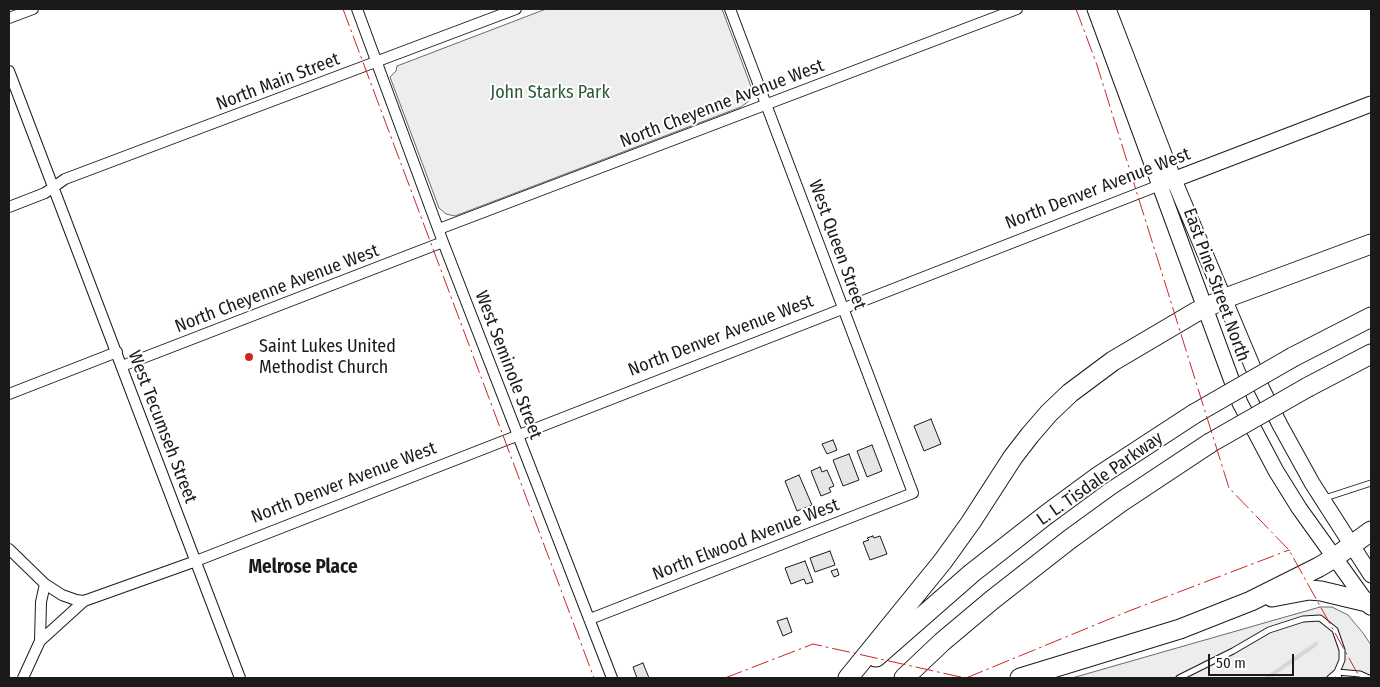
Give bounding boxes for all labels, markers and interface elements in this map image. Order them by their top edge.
street label: North Main Street [213,49,343,115]
street label: North Cheyenne Avenue West [617,55,827,153]
park label: John Starks Park [490,82,610,104]
street label: North Denver Avenue West [1002,144,1194,234]
street label: West Queen Street [804,177,870,313]
street label: East Pine Street North [1178,205,1254,365]
street label: North Cheyenne Avenue West [172,240,382,338]
street label: West Seminole Street [470,288,546,442]
street label: North Denver Avenue West [625,291,817,381]
place label: Saint Lukes United Methodist Church [259,336,396,378]
street label: West Tecumseh Street [123,348,201,506]
marker: Saint Lukes United Methodist Church [243,351,255,363]
street label: L. L. Tisdale Parkway [1033,427,1167,531]
street label: North Denver Avenue West [248,438,440,528]
street label: North Elwood Avenue West [650,494,842,586]
district label: Melrose Place [248,557,358,579]
scale bar [1210,644,1296,676]
text: 50 m [1216,654,1246,672]

